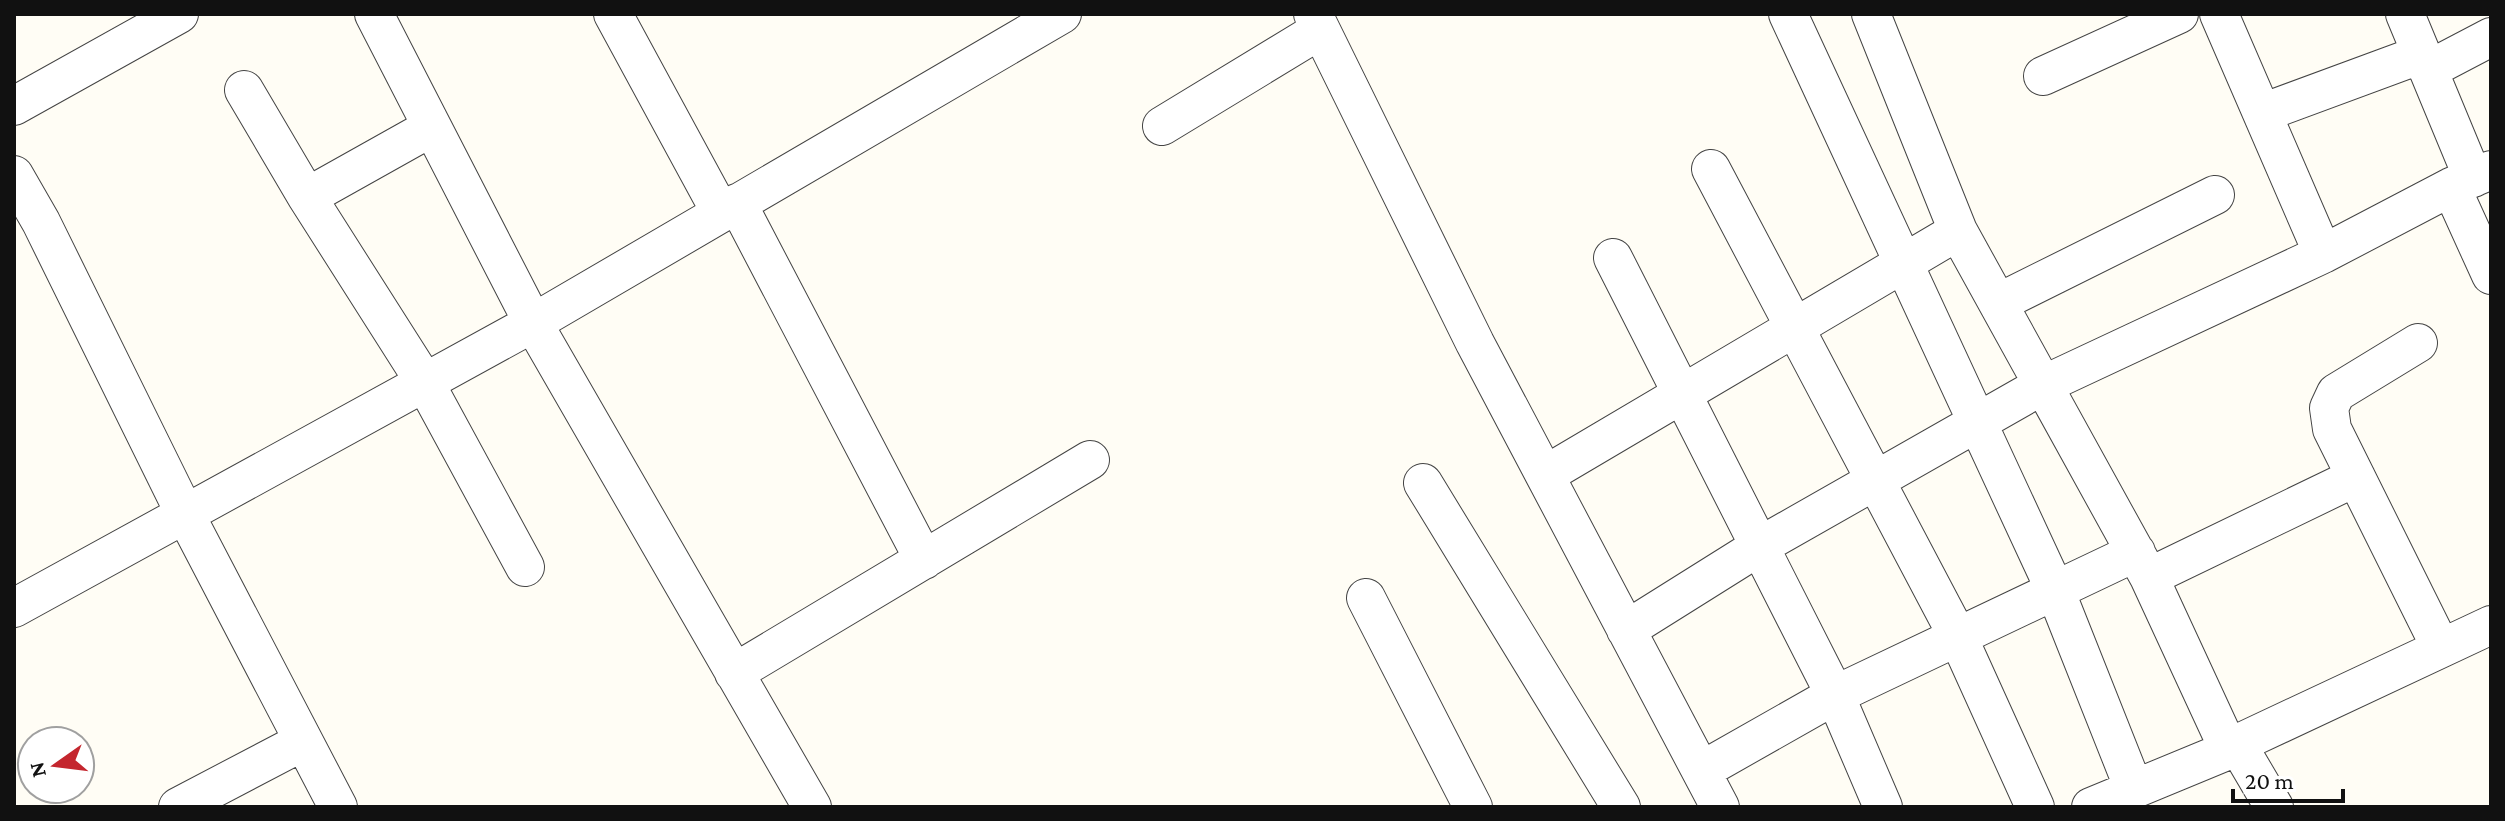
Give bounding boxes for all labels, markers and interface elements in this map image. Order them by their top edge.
north arrow [16,725,96,805]
scale bar [2233,753,2343,803]
text: N [23,759,51,780]
text: 20 m [2245,767,2294,794]

